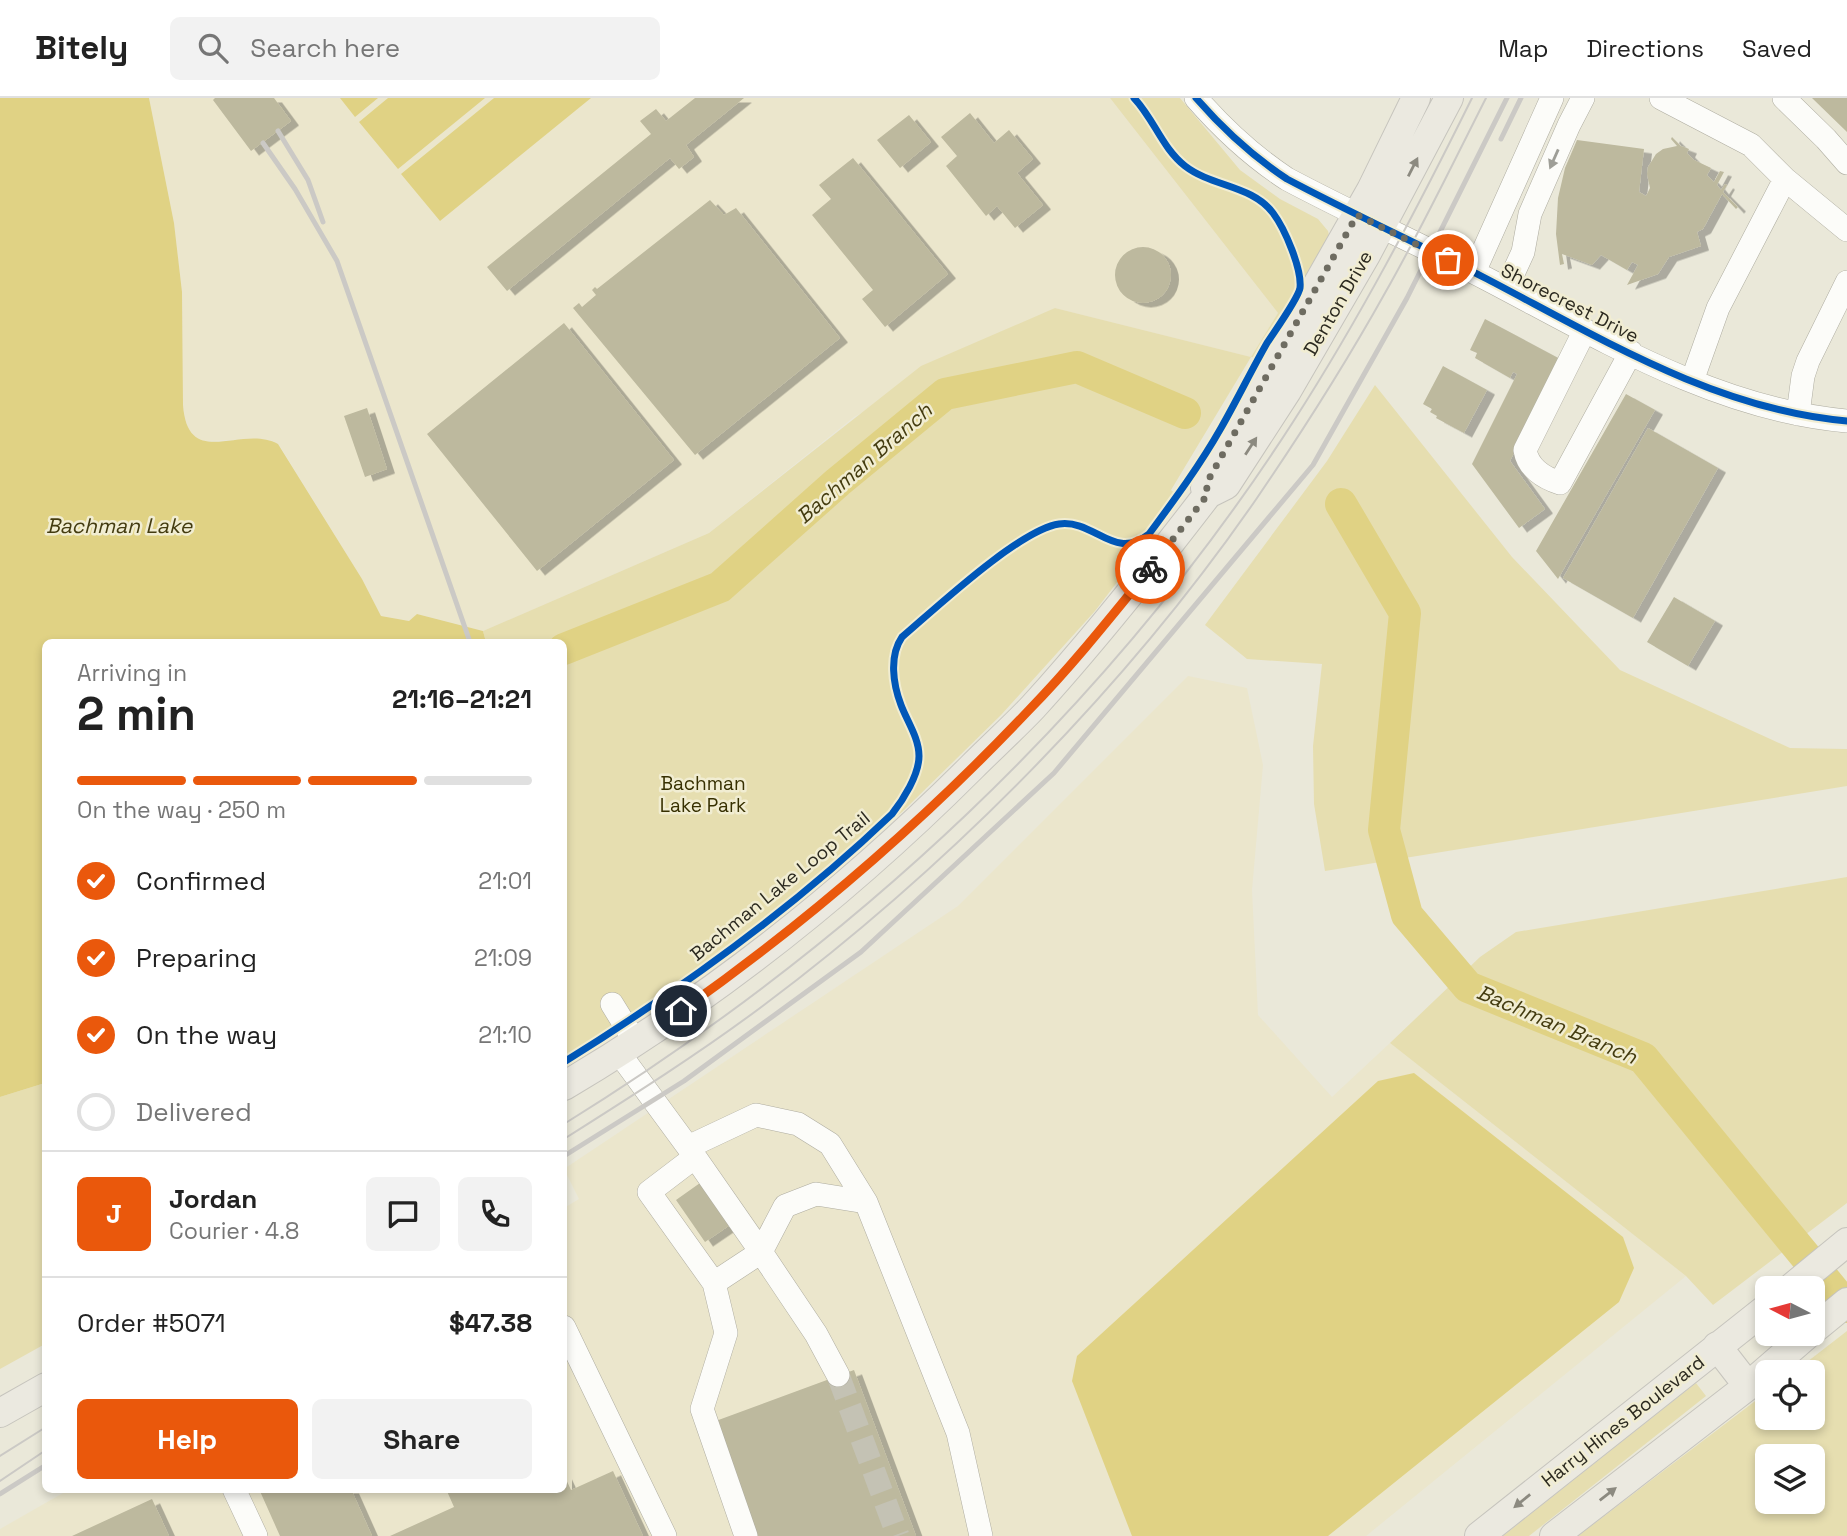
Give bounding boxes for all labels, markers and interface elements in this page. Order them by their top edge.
search box [170,17,660,80]
text: Bitely [35,27,128,69]
icon: search [194,29,232,67]
text: Search here [250,31,400,65]
text: Map [1498,33,1548,64]
text: Directions [1586,33,1704,64]
text: Saved [1742,33,1812,64]
one-way arrow [1548,149,1559,170]
one-way arrow [1408,157,1419,177]
pin [1418,230,1478,290]
icon: bag [1429,241,1467,279]
street label: Denton Drive [1298,246,1378,360]
street label: Shorecrest Drive [1497,257,1643,349]
water label: Bachman Branch [790,396,938,529]
one-way arrow [1244,437,1257,456]
water label: Bachman Lake [46,512,194,539]
courier [1115,534,1185,604]
icon: bike [1131,550,1169,588]
text: Arriving in [77,658,187,688]
text: 21:16–21:21 [392,682,532,716]
text: 2 min [77,685,196,743]
park label: Bachman Lake Park [660,771,746,818]
text: On the way · 250 m [77,795,286,825]
street label: Bachman Lake Loop Trail [685,806,875,966]
icon: check [77,862,115,900]
text: Confirmed [136,864,266,898]
text: 21:01 [478,866,532,896]
icon: check [77,939,115,977]
text: Preparing [136,941,257,975]
text: 21:09 [474,943,532,973]
water label: Bachman Branch [1473,978,1642,1070]
pin [651,981,711,1041]
icon: home [662,992,700,1030]
icon: check [77,1016,115,1054]
text: On the way [136,1018,277,1052]
text: 21:10 [478,1020,532,1050]
text: Delivered [136,1095,252,1129]
button: chat [366,1177,440,1251]
button: phone [458,1177,532,1251]
text: Jordan [169,1182,257,1216]
text: J [106,1197,122,1231]
text: Courier · 4.8 [169,1216,299,1246]
north arrow [1755,1276,1825,1346]
map controls [1755,1276,1825,1514]
text: Order #5071 [77,1306,226,1340]
text: $47.38 [449,1306,532,1340]
street label: Harry Hines Boulevard [1536,1349,1710,1493]
button: locate [1755,1360,1825,1430]
button: Help [77,1399,298,1479]
button: Share [312,1399,532,1479]
button: layers [1755,1444,1825,1514]
one-way arrow [1598,1487,1616,1502]
one-way arrow [1513,1494,1531,1509]

